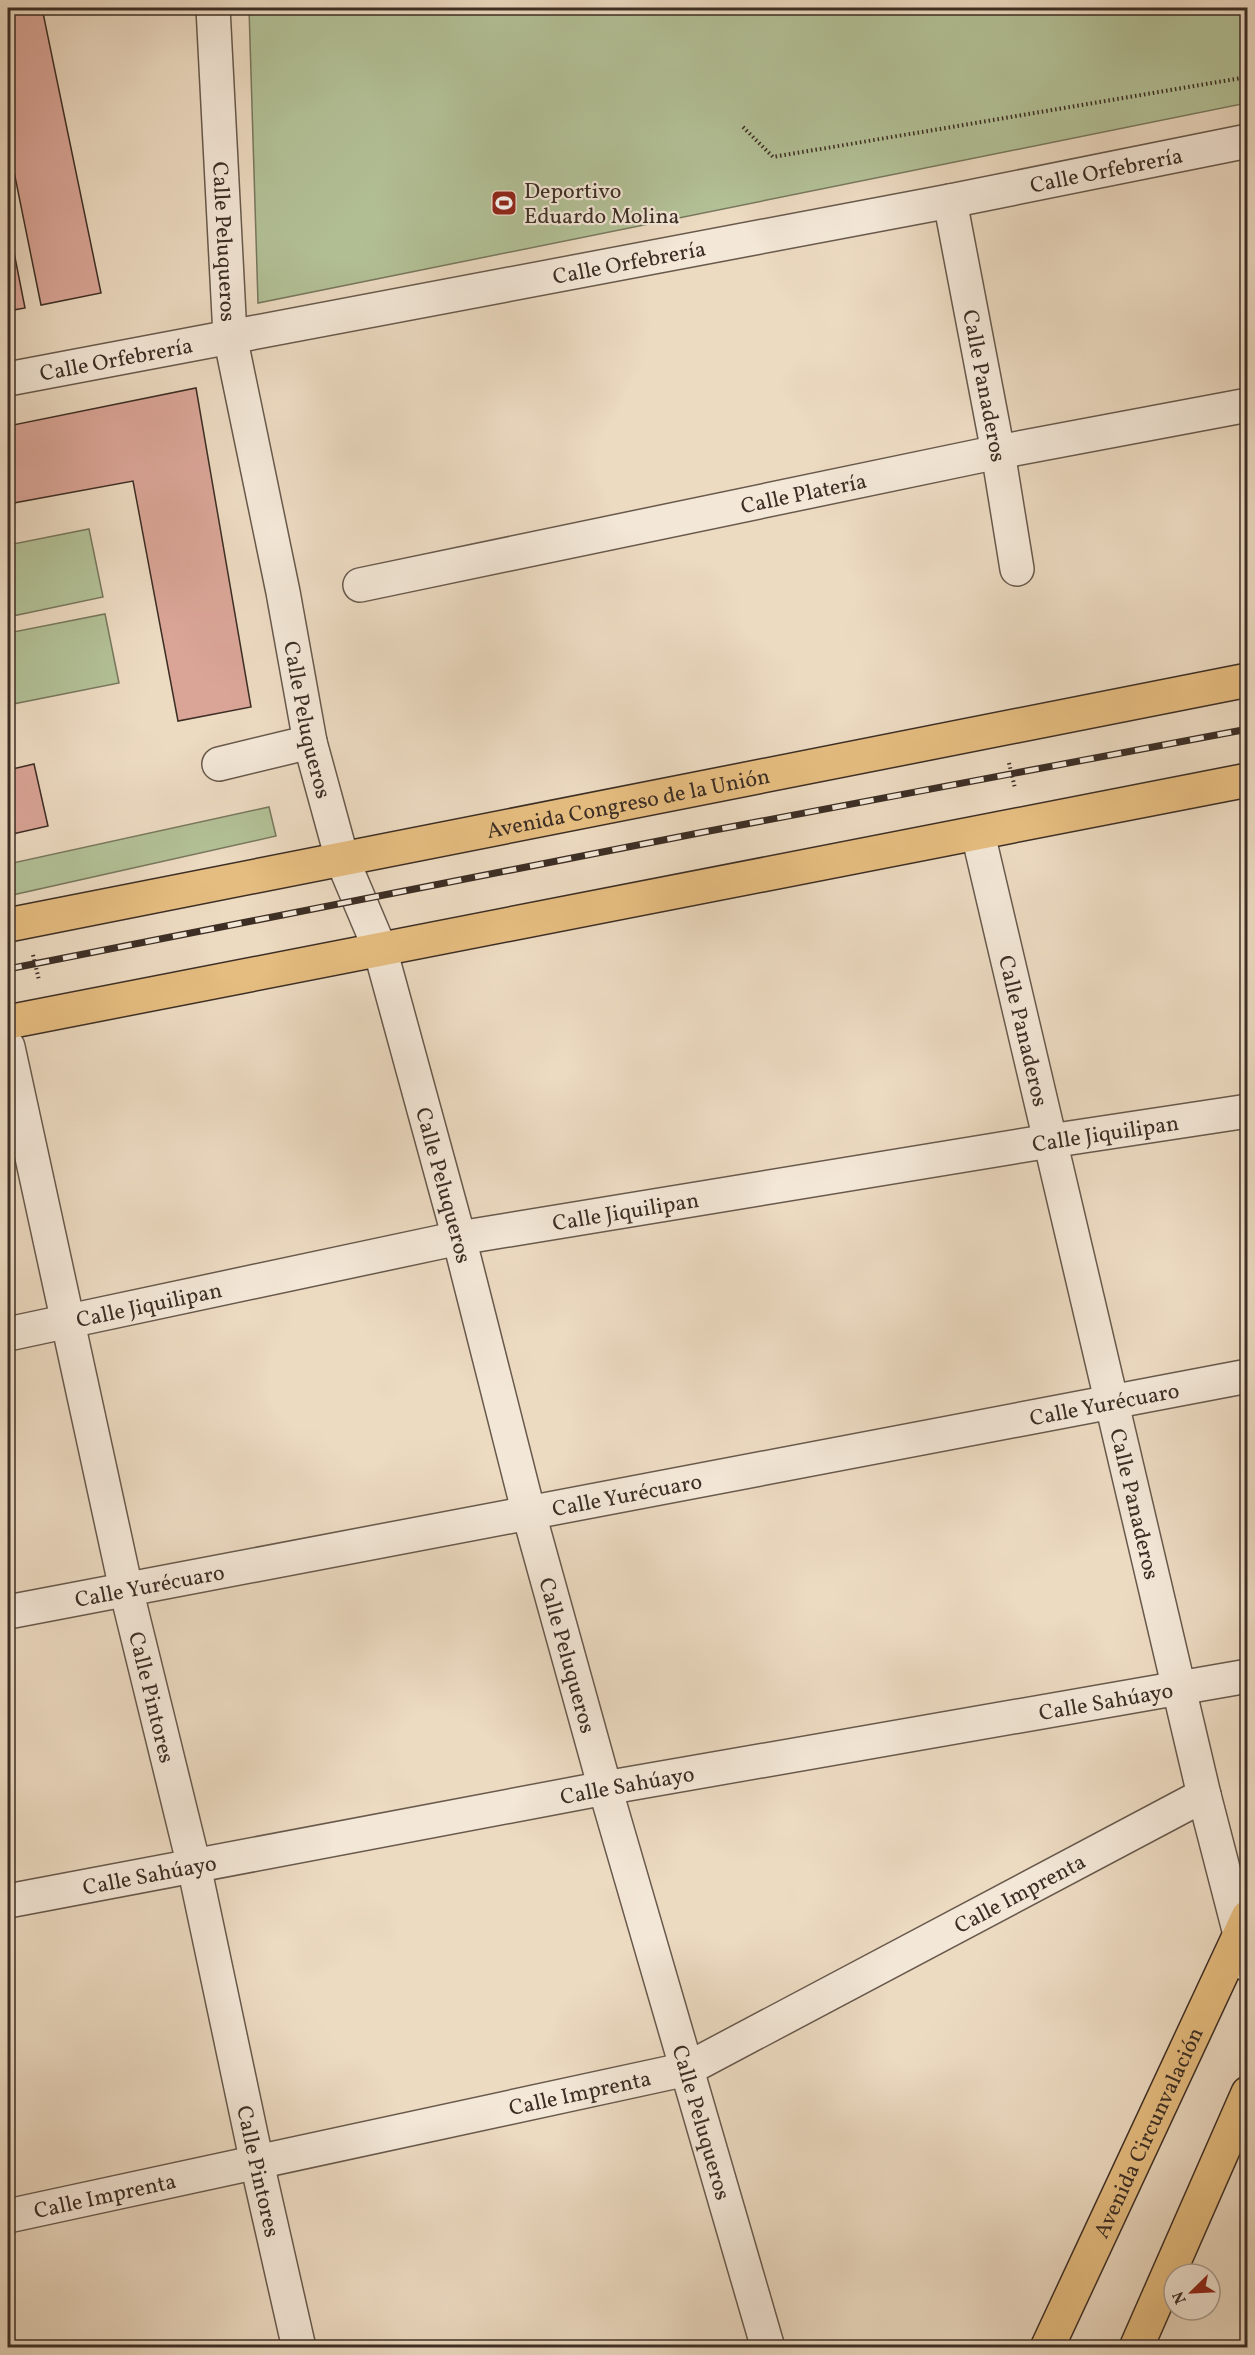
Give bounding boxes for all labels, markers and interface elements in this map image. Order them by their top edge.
street label: Calle Orfebrería [1028,141,1186,203]
street label: Calle Peluqueros [203,161,242,323]
place label: Deportivo Eduardo Molina [524,177,680,233]
sports icon: Deportivo Eduardo Molina [489,188,519,218]
street label: Calle Orfebrería [550,234,709,294]
street label: Calle Panaderos [953,307,1012,464]
street label: Calle Orfebrería [37,331,196,391]
street label: Calle Platería [738,467,870,523]
street label: Calle Peluqueros [274,639,338,803]
street label: Avenida Congreso de la Unión [484,762,773,848]
street label: Calle Panaderos [989,952,1055,1110]
street label: Calle Peluqueros [406,1104,478,1267]
street label: Calle Jiquilipan [1030,1109,1181,1162]
street label: Calle Jiquilipan [550,1186,702,1240]
street label: Calle Jiquilipan [74,1276,225,1337]
street label: Calle Yurécuaro [1027,1376,1182,1435]
street label: Calle Panaderos [1100,1426,1166,1583]
street label: Calle Yurécuaro [550,1467,705,1526]
street label: Calle Yurécuaro [73,1558,227,1617]
street label: Calle Peluqueros [529,1574,602,1737]
street label: Calle Pintores [119,1629,181,1767]
street label: Calle Sahúayo [1037,1676,1176,1730]
street label: Calle Sahúayo [558,1760,697,1814]
street label: Calle Imprenta [949,1847,1092,1943]
street label: Calle Sahúayo [80,1849,220,1905]
street label: Avenida Circunvalación [1087,2023,1212,2244]
street label: Calle Peluqueros [663,2042,737,2204]
street label: Calle Imprenta [506,2064,654,2125]
street label: Calle Pintores [227,2103,286,2241]
street label: Calle Imprenta [31,2167,179,2228]
north arrow [1162,2262,1222,2322]
text: N [1168,2287,1193,2307]

